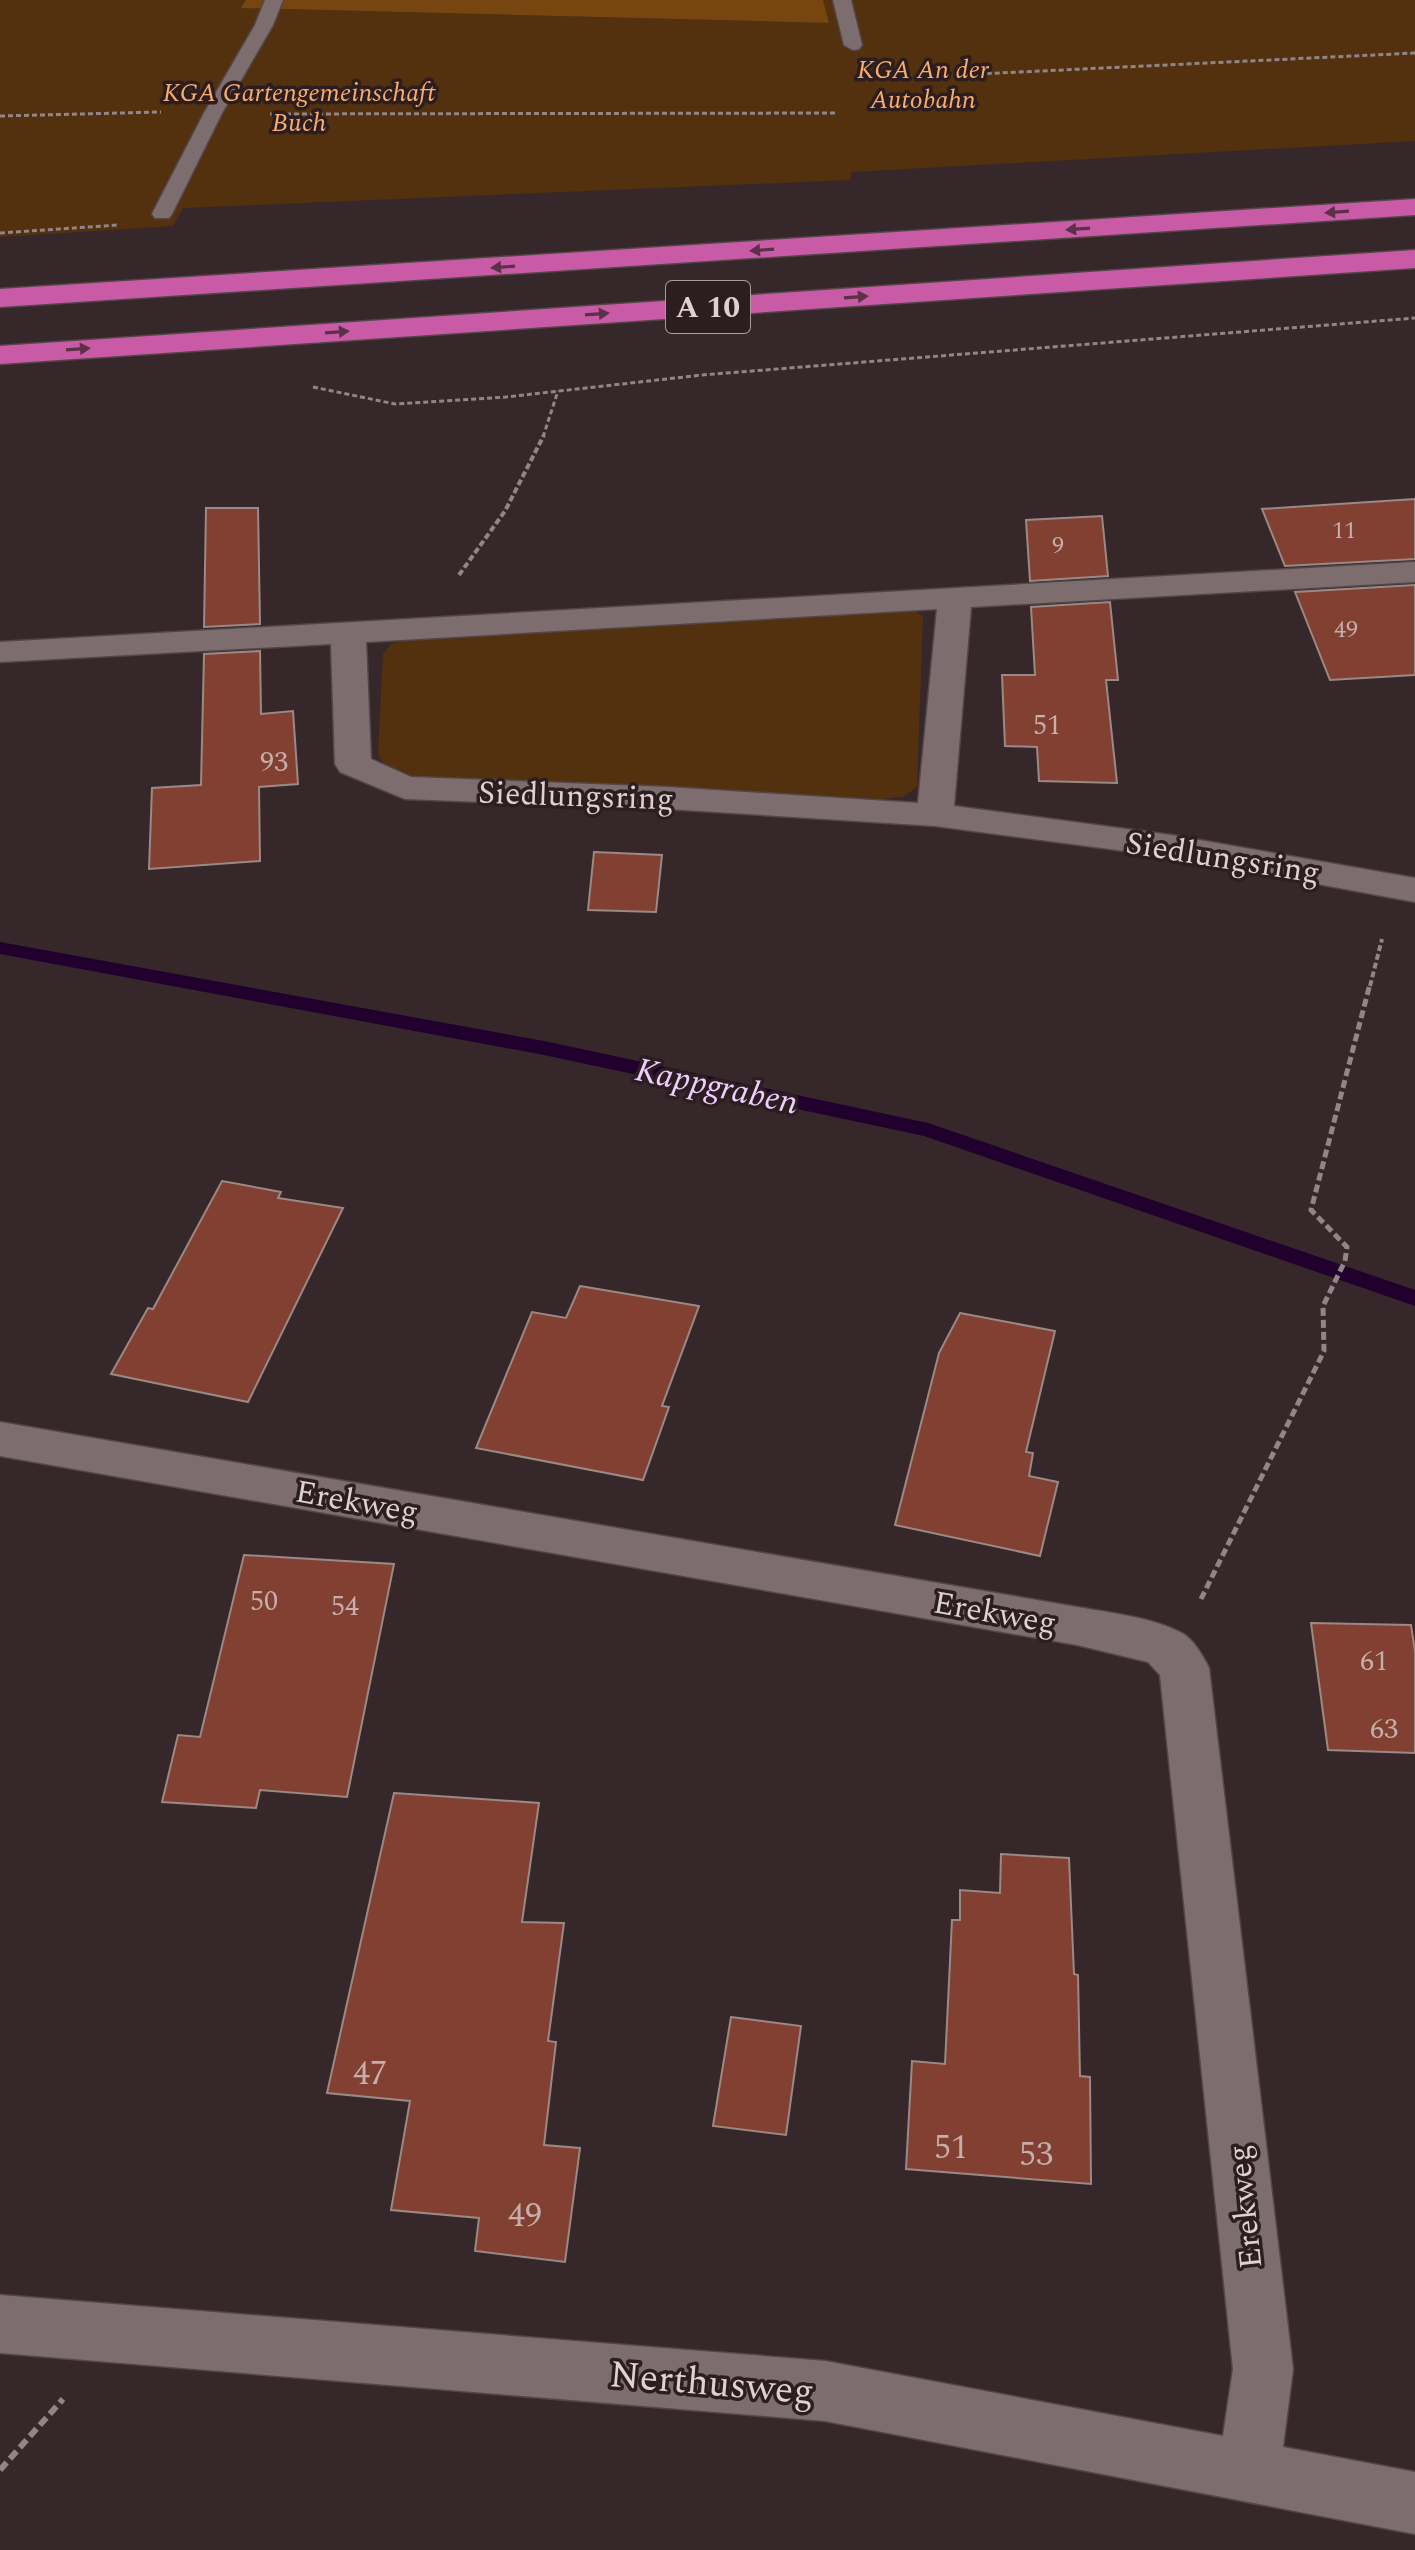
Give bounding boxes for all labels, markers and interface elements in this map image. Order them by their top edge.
park label: KGA An der Autobahn [857,50,990,120]
park label: KGA Gartengemeinschaft Buch [163,73,436,143]
one-way arrow [1324,206,1349,219]
one-way arrow [1065,223,1090,236]
one-way arrow [749,244,774,257]
one-way arrow [490,261,515,274]
road number: A 10 [666,281,750,333]
one-way arrow [844,290,869,303]
one-way arrow [585,307,610,320]
one-way arrow [325,325,350,338]
one-way arrow [66,342,91,355]
house number: 11 [1332,513,1356,549]
house number: 9 [1052,528,1064,564]
house number: 49 [1334,612,1358,648]
house number: 51 [1033,704,1061,747]
house number: 93 [260,741,288,784]
street label: Siedlungsring [477,769,675,824]
street label: Siedlungsring [1122,819,1323,898]
water label: Kappgraben [630,1044,803,1130]
street label: Erekweg [291,1468,422,1537]
street label: Erekweg [929,1579,1060,1648]
house number: 50 [250,1580,278,1623]
house number: 54 [331,1585,359,1628]
house number: 61 [1360,1640,1388,1683]
house number: 63 [1370,1708,1398,1751]
house number: 47 [353,2048,387,2100]
house number: 51 [934,2122,968,2174]
house number: 53 [1019,2129,1053,2181]
street label: Erekweg [1215,2143,1276,2271]
house number: 49 [508,2190,542,2242]
street label: Nerthusweg [607,2346,816,2422]

